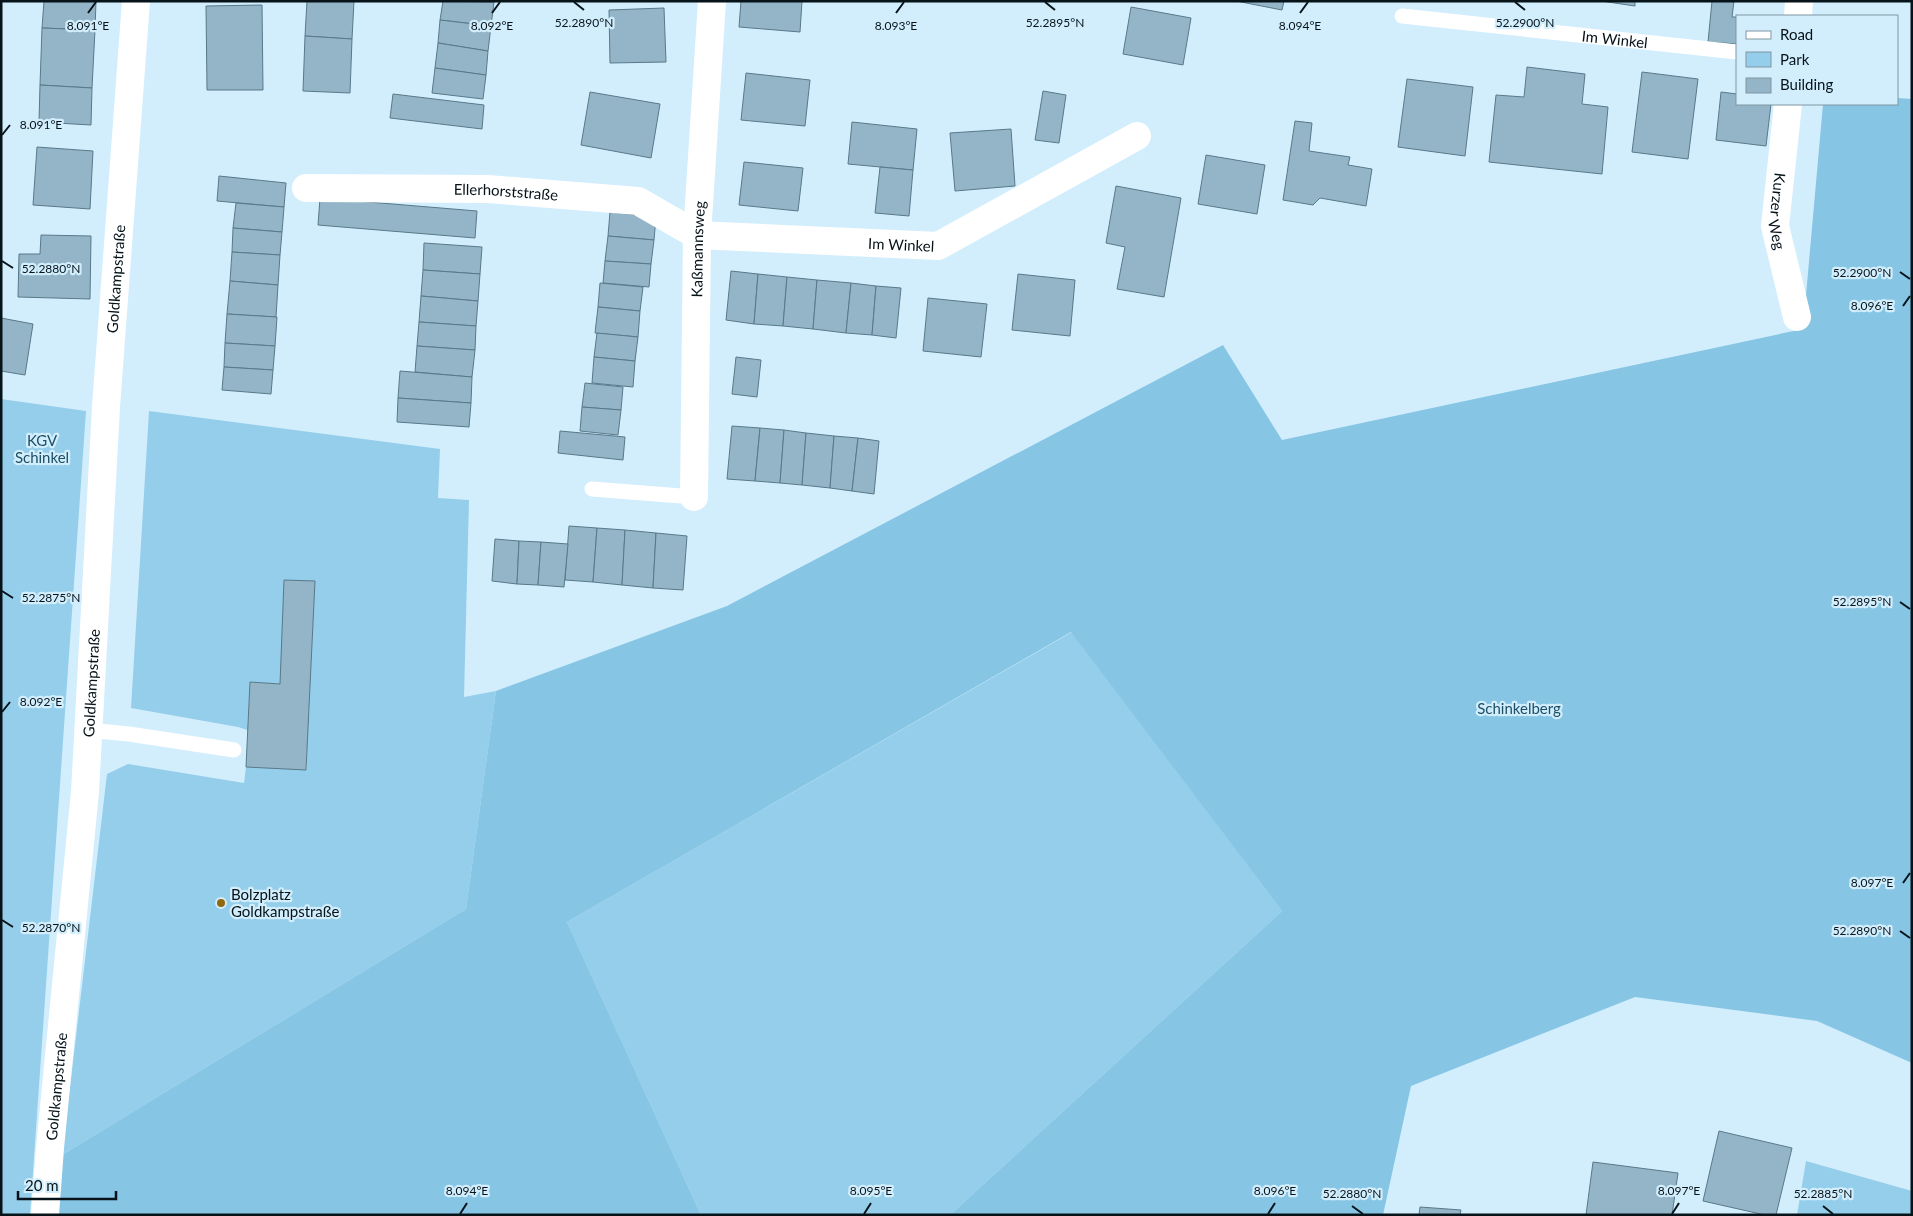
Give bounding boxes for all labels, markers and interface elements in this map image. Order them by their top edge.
text: 52.2890°N [555,15,613,30]
text: 52.2895°N [1026,15,1084,30]
text: 52.2900°N [1496,15,1554,30]
legend [1736,15,1898,105]
text: 8.091°E [67,18,109,33]
text: 8.092°E [471,18,513,33]
text: 8.093°E [875,18,917,33]
text: 8.094°E [1279,18,1321,33]
text: Road [1780,25,1813,43]
street label: Im Winkel [1581,26,1649,51]
text: Park [1780,50,1810,68]
text: Building [1780,75,1833,93]
text: 8.091°E [20,117,62,132]
street label: Kurzer Weg [1765,172,1790,252]
street label: Ellerhorststraße [454,180,559,204]
street label: Kaßmannsweg [687,200,708,297]
street label: Goldkampstraße [102,224,128,334]
street label: Im Winkel [868,234,935,255]
text: 52.2880°N [22,261,80,276]
text: 52.2900°N [1833,265,1891,280]
text: 8.096°E [1851,298,1893,313]
park label: KGV Schinkel [15,431,69,466]
text: 52.2875°N [22,590,80,605]
text: 52.2895°N [1833,594,1891,609]
street label: Goldkampstraße [79,628,103,738]
text: 8.092°E [20,694,62,709]
park label: Schinkelberg [1477,699,1561,717]
text: 8.097°E [1851,875,1893,890]
place label: Bolzplatz Goldkampstraße [231,885,339,920]
marker: Bolzplatz Goldkampstraße [215,897,227,909]
text: 52.2870°N [22,920,80,935]
text: 52.2890°N [1833,923,1891,938]
street label: Goldkampstraße [42,1032,70,1141]
scale bar [18,1168,115,1200]
text: 20 m [25,1176,59,1194]
text: 8.094°E [446,1183,488,1198]
text: 8.095°E [850,1183,892,1198]
text: 8.096°E [1254,1183,1296,1198]
text: 8.097°E [1658,1183,1700,1198]
text: 52.2880°N [1323,1186,1381,1201]
text: 52.2885°N [1794,1186,1852,1201]

